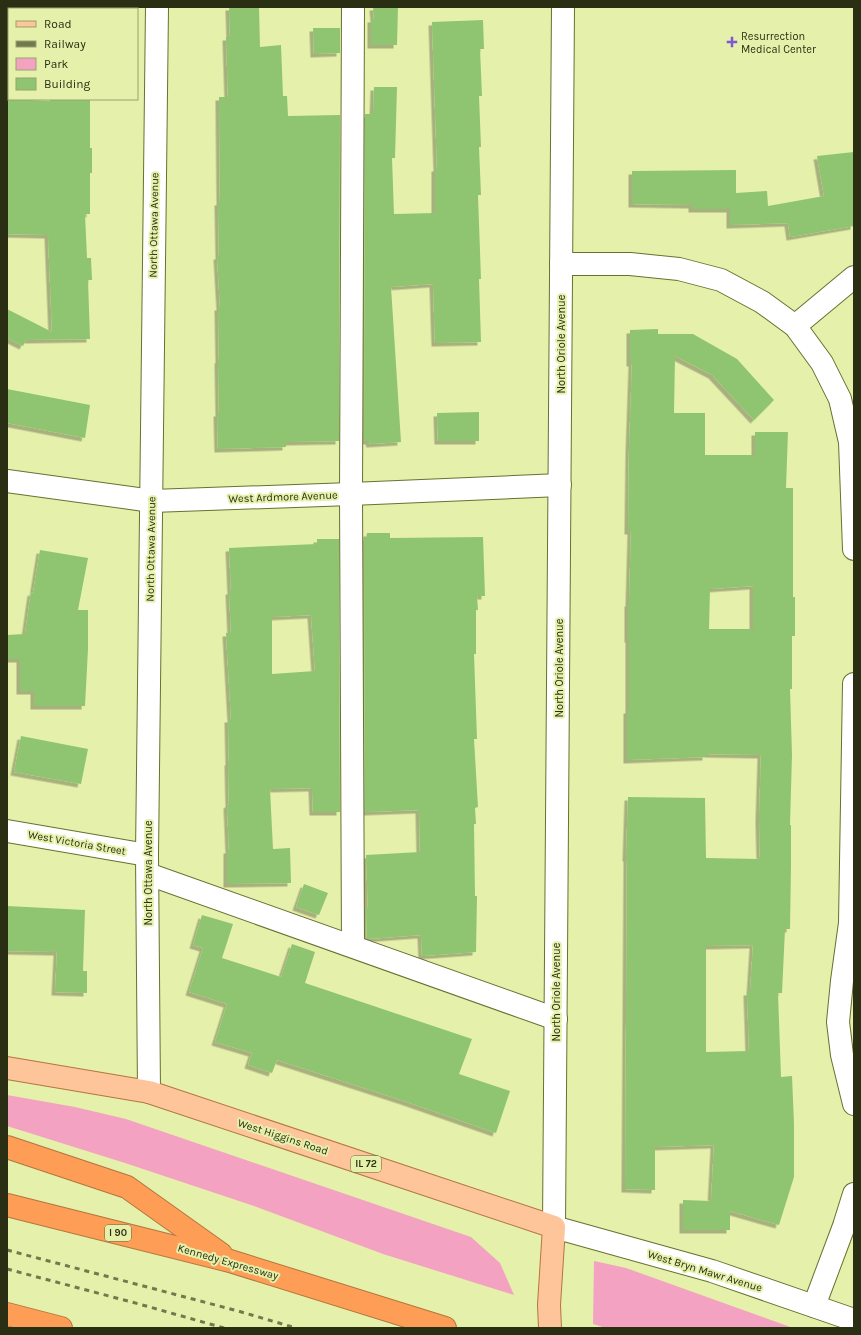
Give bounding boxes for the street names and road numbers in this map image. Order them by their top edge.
street label: North Ottawa Avenue [147,172,161,278]
street label: North Oriole Avenue [555,294,568,393]
street label: West Ardmore Avenue [228,489,338,505]
street label: North Ottawa Avenue [144,496,158,602]
street label: North Oriole Avenue [553,618,566,717]
street label: North Ottawa Avenue [142,820,155,926]
street label: West Victoria Street [27,828,127,858]
street label: North Oriole Avenue [550,942,563,1041]
street label: West Higgins Road [236,1116,330,1158]
road number: IL 72 [351,1156,381,1172]
road number: I 90 [105,1225,131,1241]
street label: Kennedy Expressway [176,1241,280,1283]
street label: West Bryn Mawr Avenue [646,1247,764,1295]

